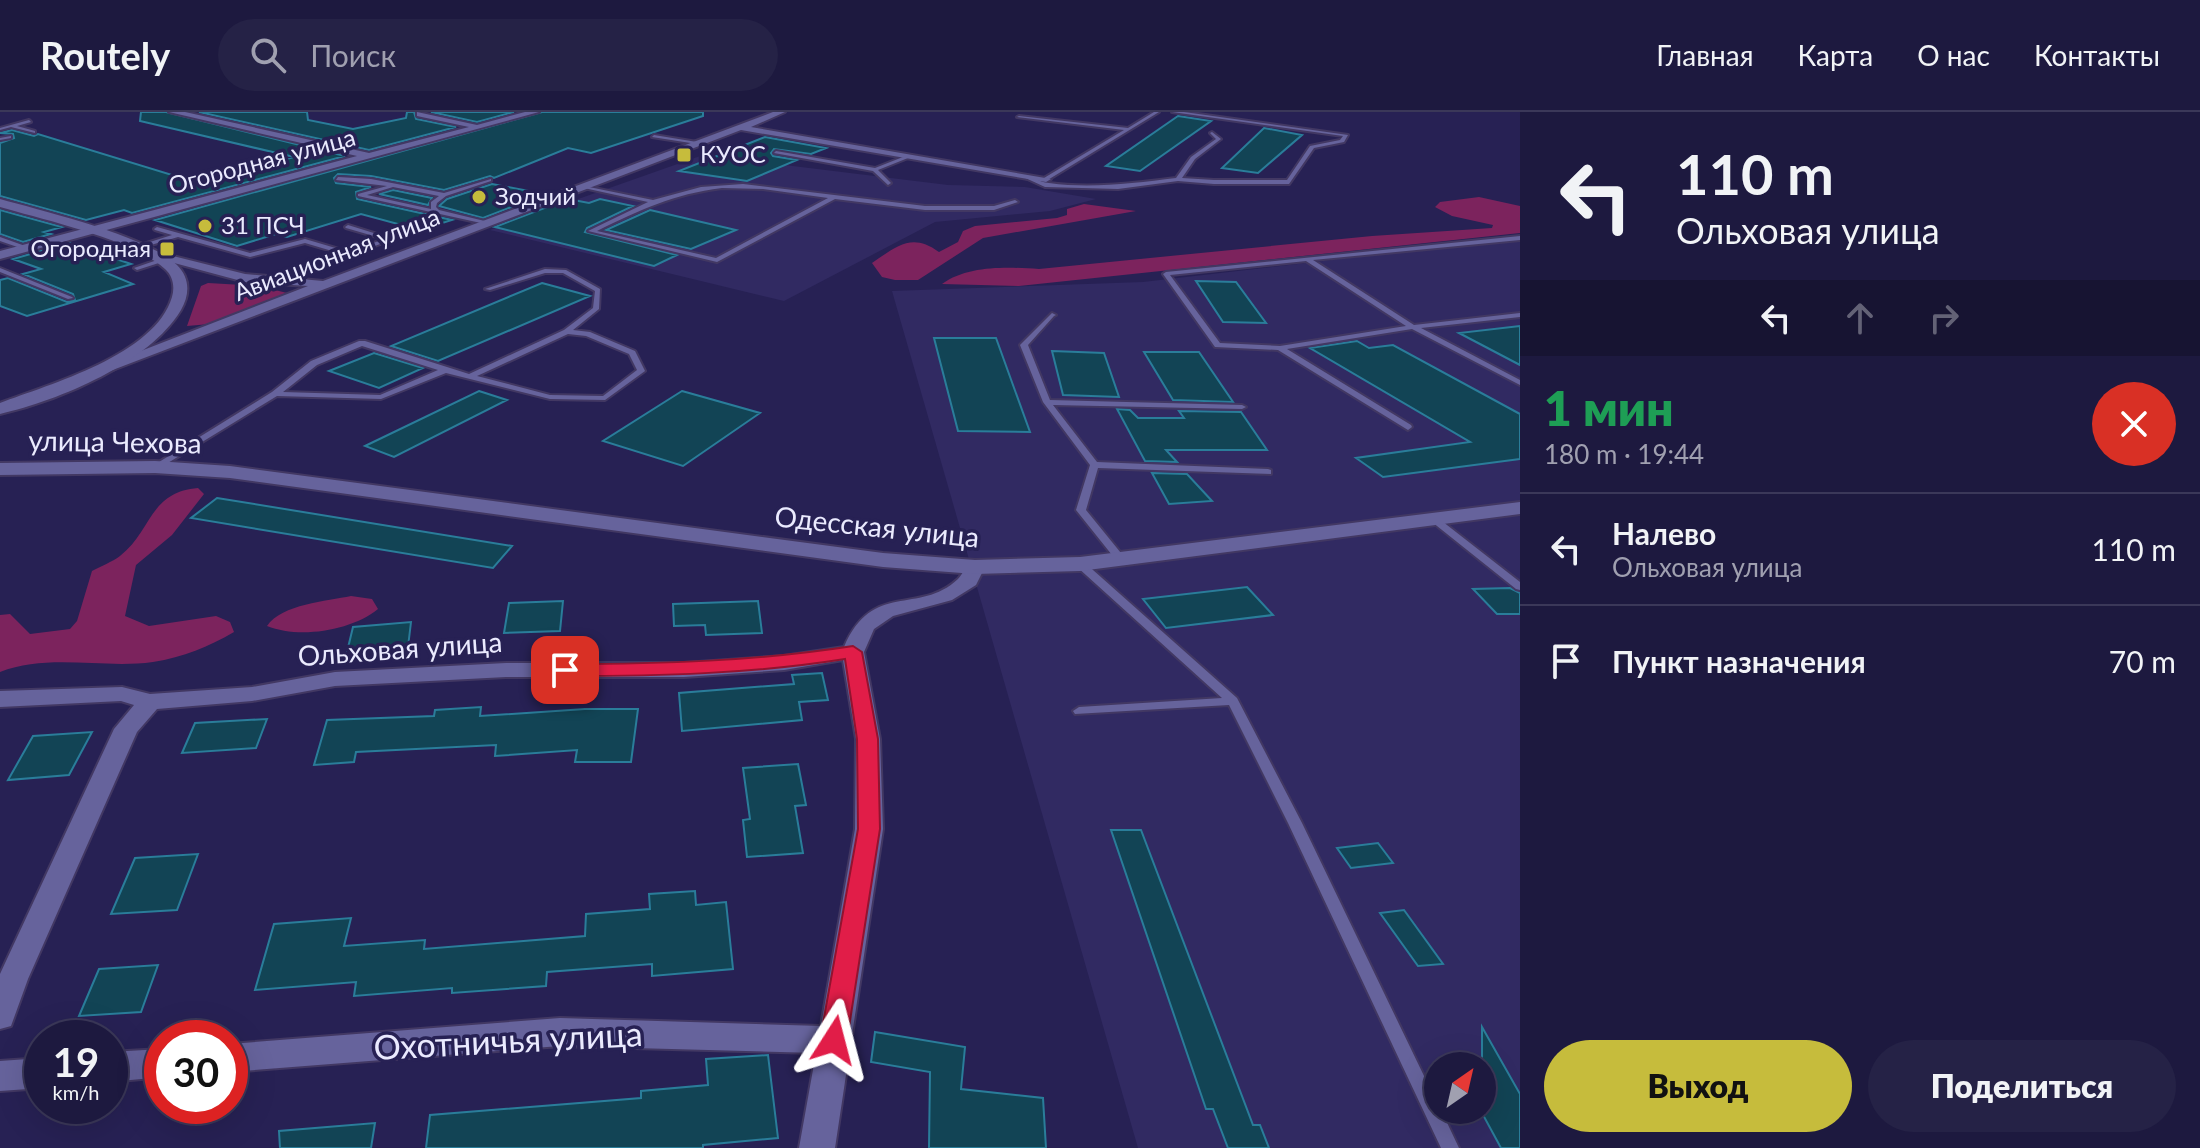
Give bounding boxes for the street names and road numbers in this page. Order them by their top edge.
street label: Огородная улица [165,122,358,199]
street label: Авиационная улица [229,201,444,306]
street label: улица Чехова [28,422,202,460]
street label: Одесская улица [773,498,981,554]
street label: Ольховая улица [296,624,503,672]
street label: Охотничья улица [372,1012,643,1067]

